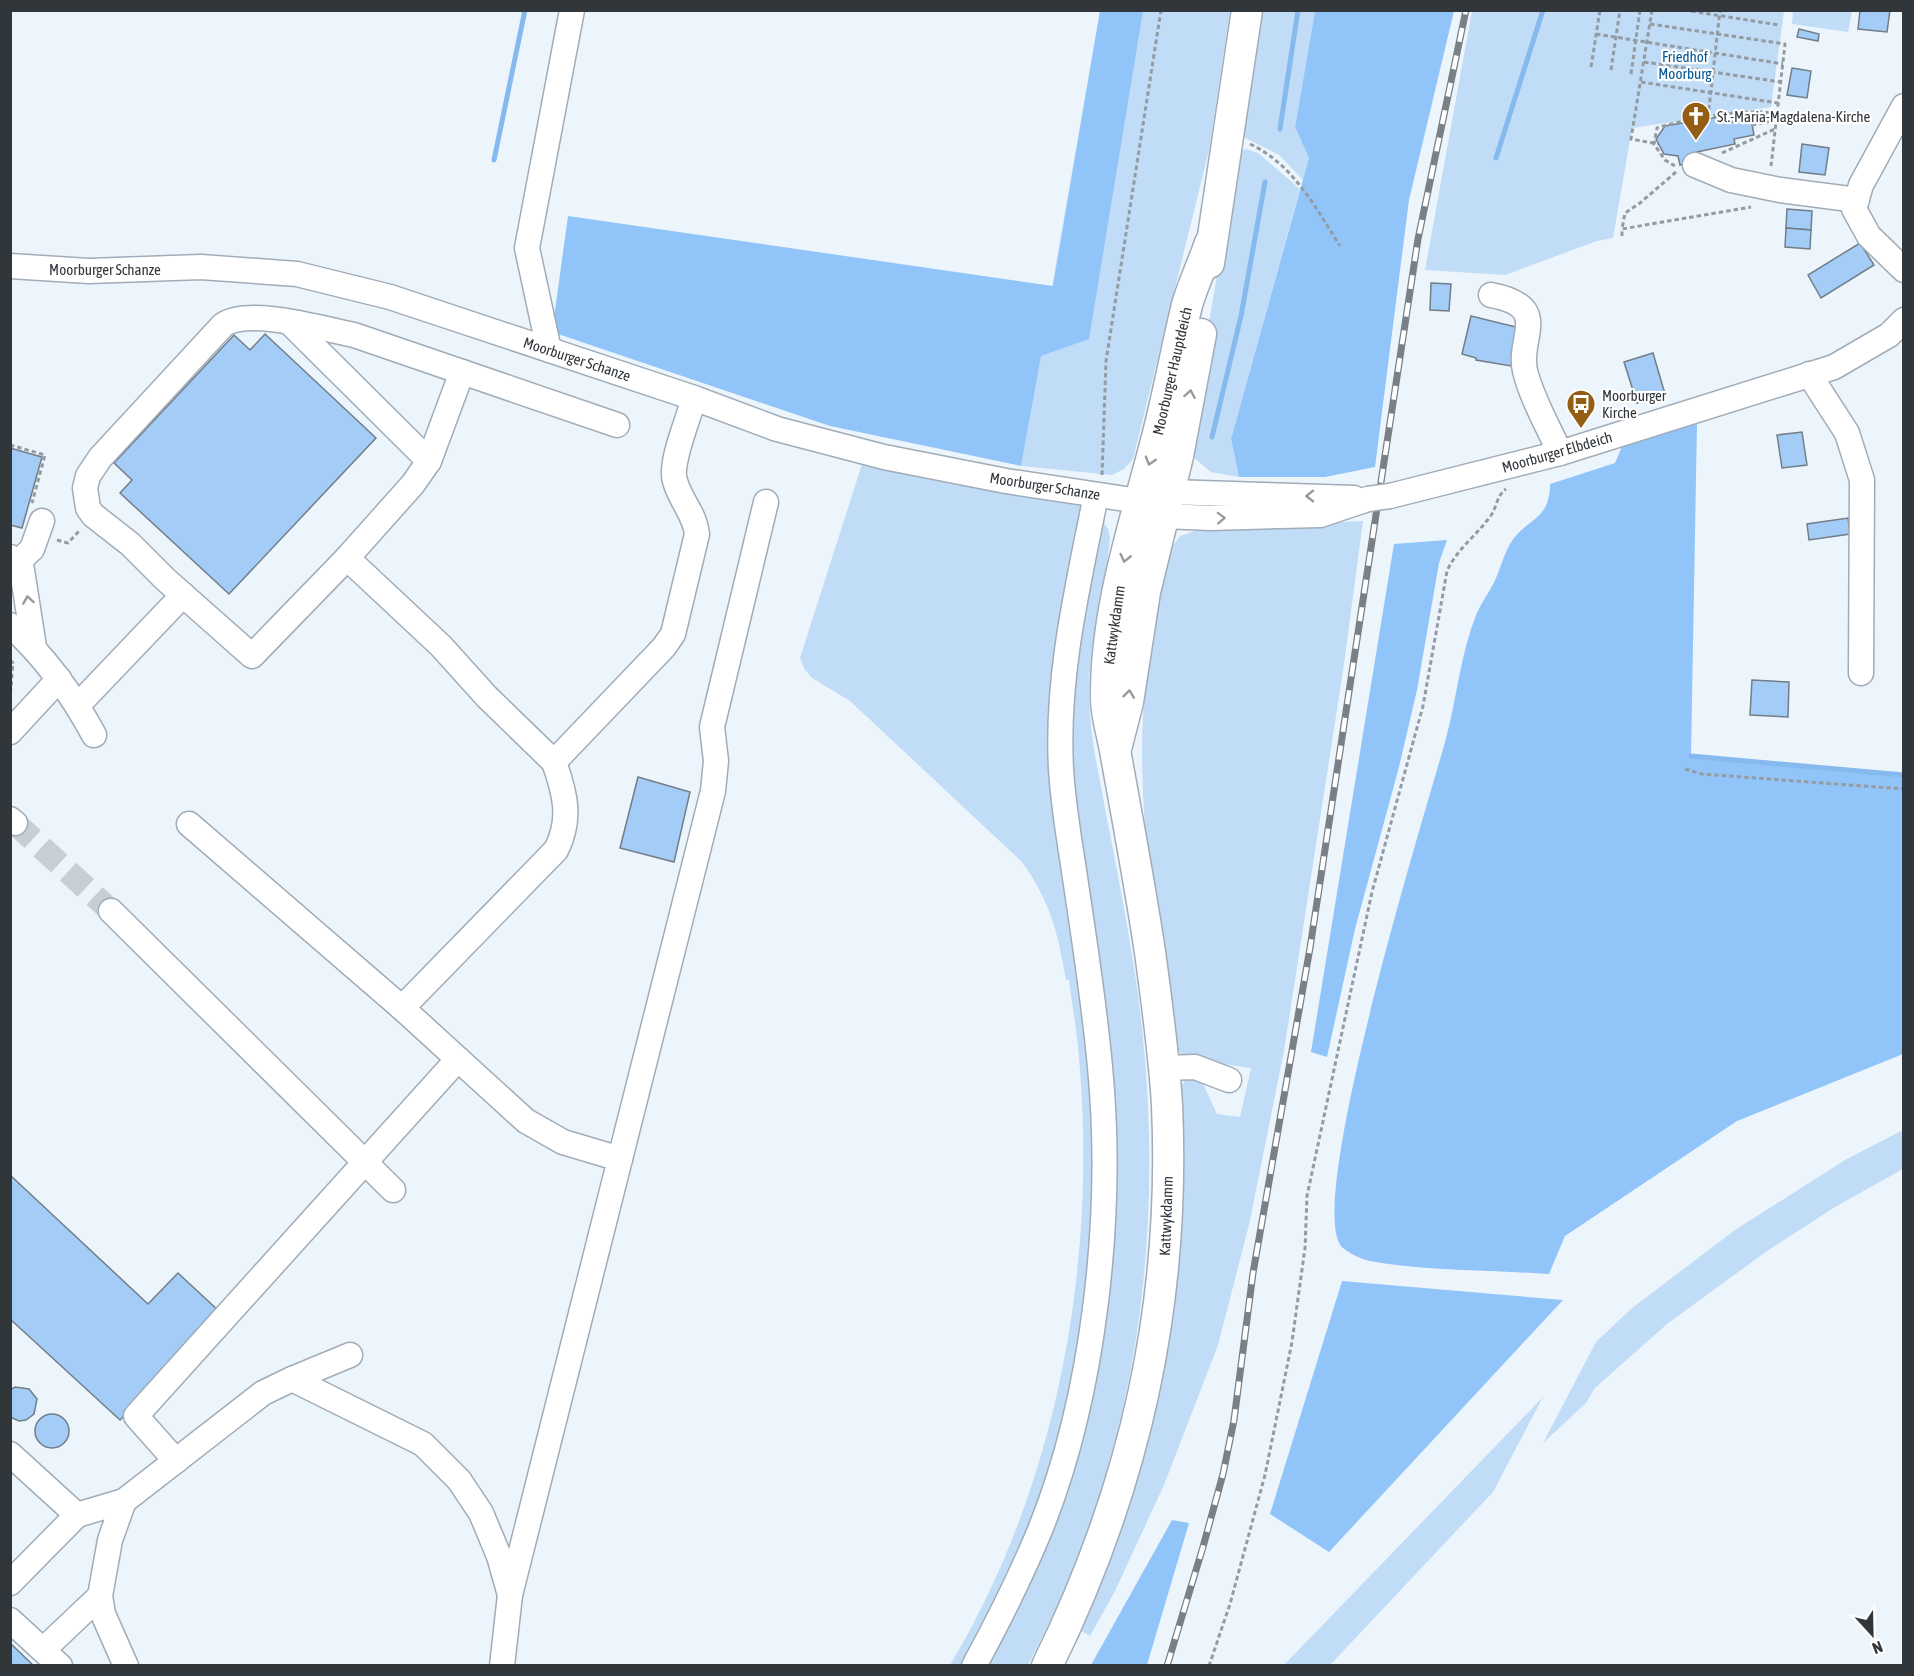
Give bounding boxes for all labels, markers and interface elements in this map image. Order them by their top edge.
park label: Friedhof Moorburg [1658,48,1712,82]
church icon: St.-Maria-Magdalena-Kirche [1680,100,1712,142]
place label: St.-Maria-Magdalena-Kirche [1717,108,1871,125]
street label: Moorburger Schanze [49,261,161,278]
street label: Moorburger Hauptdeich [1149,305,1195,437]
street label: Moorburger Schanze [521,334,633,384]
place label: Moorburger Kirche [1602,387,1667,421]
bus stop icon: Moorburger Kirche [1565,388,1597,430]
one-way arrow [1183,389,1196,399]
street label: Moorburger Elbdeich [1500,428,1614,476]
one-way arrow [1145,455,1157,466]
street label: Moorburger Schanze [988,469,1102,503]
one-way arrow [1305,490,1314,502]
one-way arrow [1217,511,1226,524]
one-way arrow [1120,553,1133,563]
street label: Kattwykdamm [1100,584,1128,666]
one-way arrow [22,596,34,605]
one-way arrow [1122,689,1135,699]
street label: Kattwykdamm [1156,1176,1176,1256]
north arrow [1842,1604,1902,1664]
text: N [1870,1638,1885,1658]

